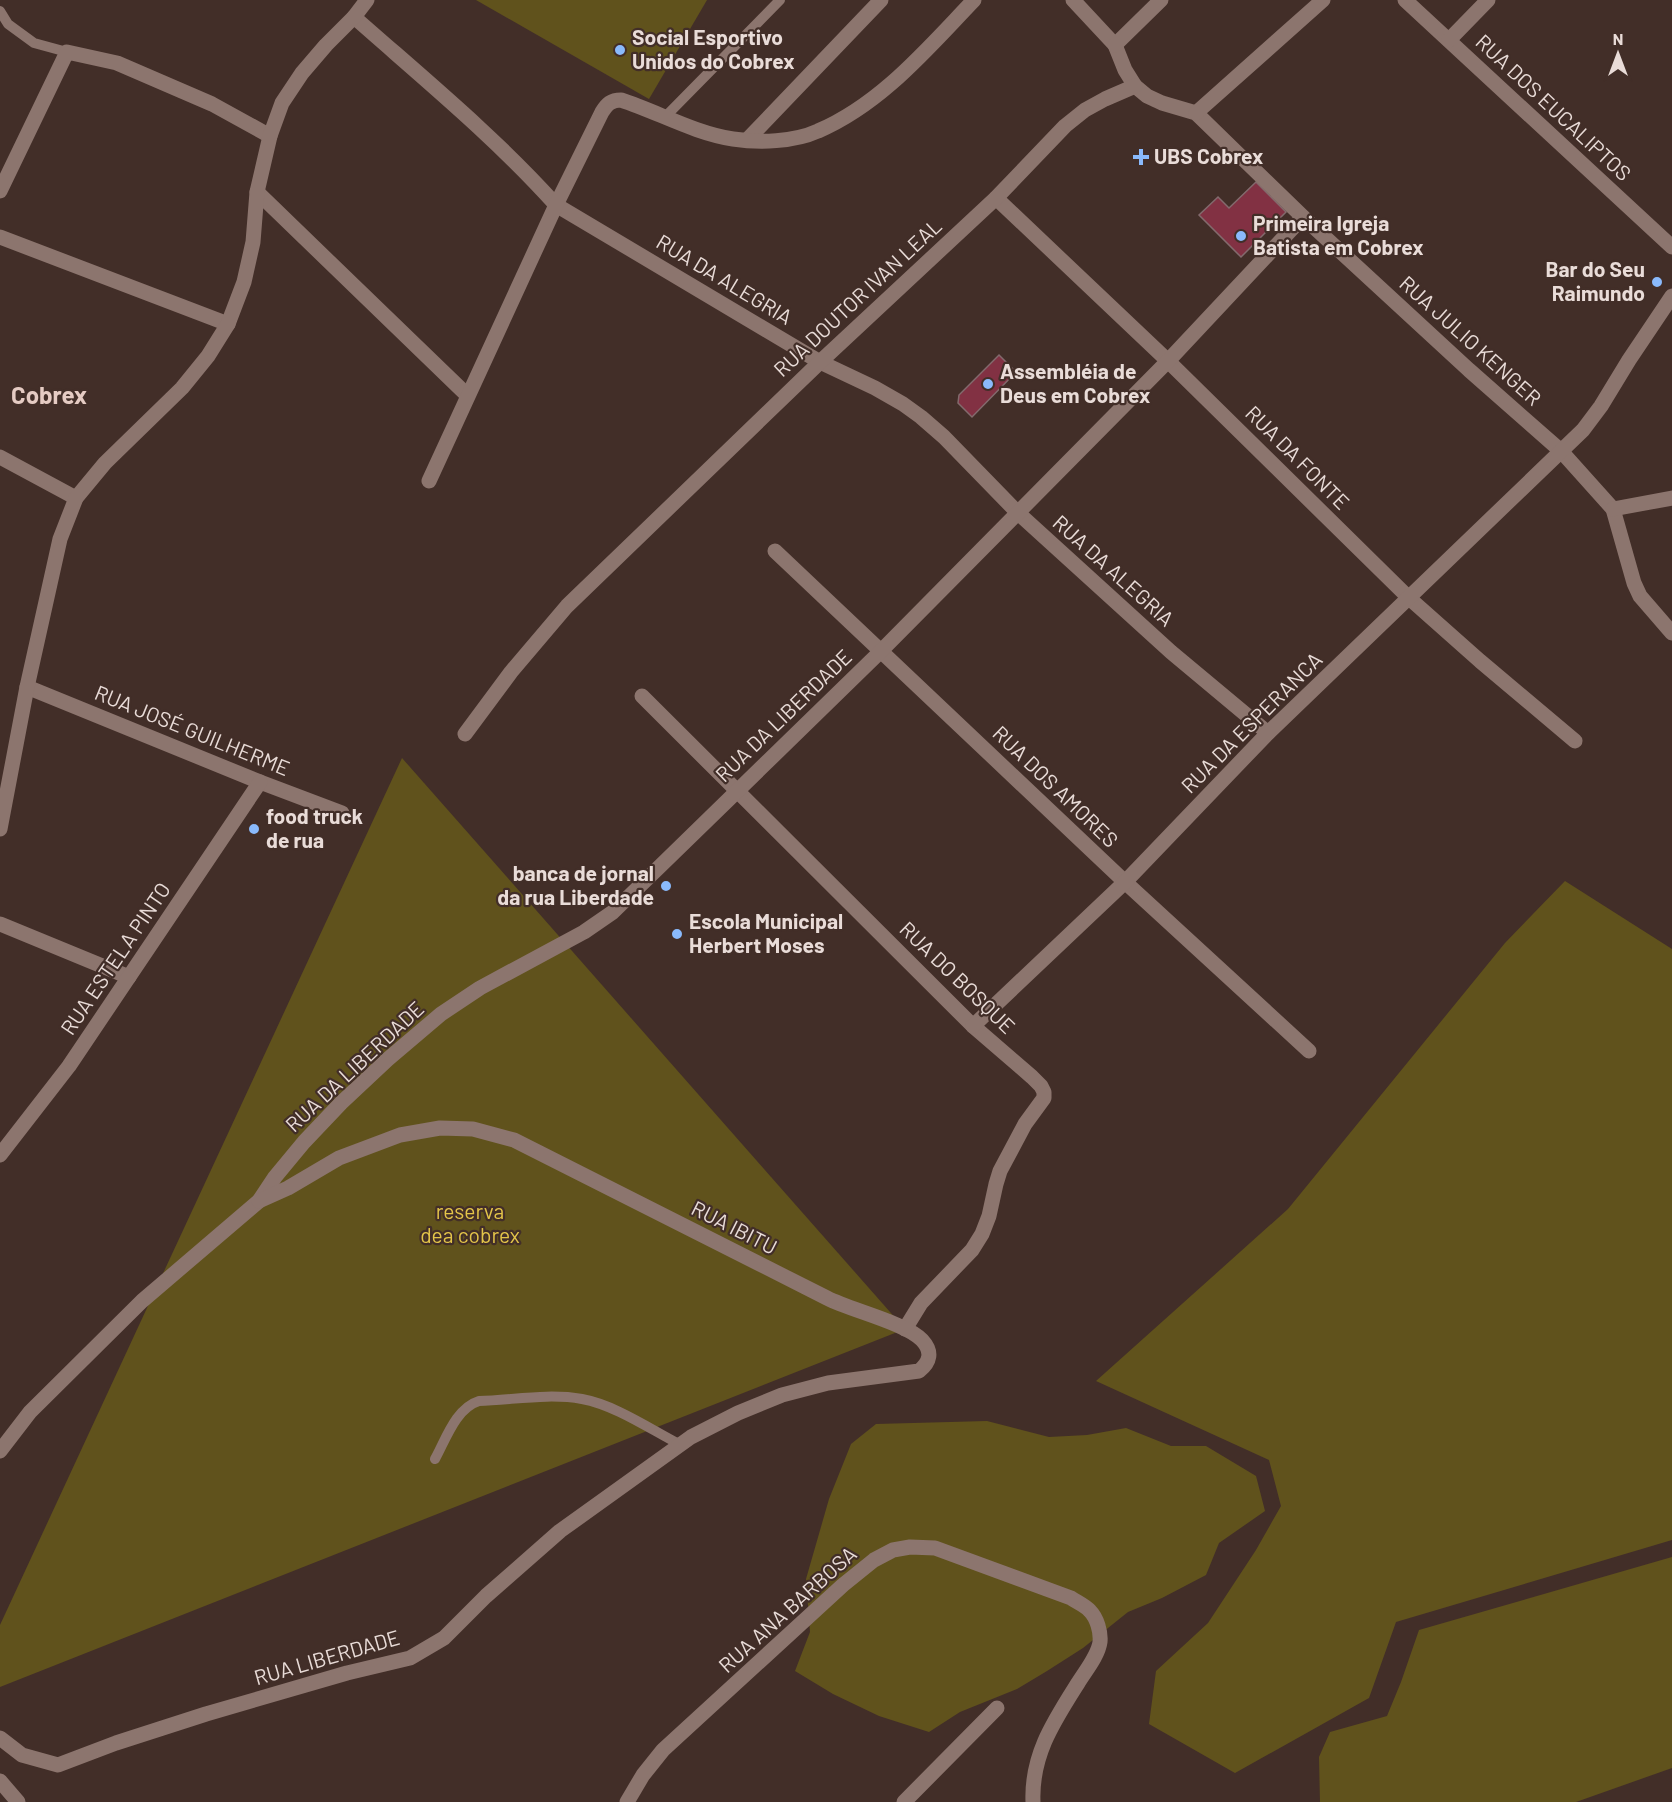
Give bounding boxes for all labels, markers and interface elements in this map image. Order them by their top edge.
place label: Social Esportivo Unidos do Cobrex [632,24,795,73]
north arrow [1588,24,1648,84]
street label: RUA DOS EUCALIPTOS [1471,28,1637,185]
text: N [1613,29,1623,48]
marker: Social Esportivo Unidos do Cobrex [613,43,627,57]
place label: UBS Cobrex [1154,143,1263,168]
marker: UBS Cobrex [1132,148,1150,166]
place label: Primeira Igreja Batista em Cobrex [1253,210,1424,259]
street label: RUA DOUTOR IVAN LEAL [768,213,946,381]
street label: RUA DA ALEGRIA [652,228,797,329]
marker: Primeira Igreja Batista em Cobrex [1234,229,1248,243]
place label: Bar do Seu Raimundo [1546,256,1645,305]
street label: RUA JULIO KENGER [1395,270,1547,410]
marker: Bar do Seu Raimundo [1650,275,1664,289]
place label: Assembléia de Deus em Cobrex [1000,358,1150,407]
marker: Assembléia de Deus em Cobrex [981,377,995,391]
district label: Cobrex [11,380,87,409]
street label: RUA DA FONTE [1241,400,1355,514]
street label: RUA DA ALEGRIA [1048,509,1180,631]
street label: RUA DA LIBERDADE [710,644,856,786]
street label: RUA DA ESPERANCA [1175,646,1327,798]
street label: RUA JOSÉ GUILHERME [91,679,294,780]
street label: RUA DOS AMORES [988,720,1124,852]
place label: food truck de rua [266,803,363,852]
marker: food truck de rua [247,822,261,836]
place label: banca de jornal da rua Liberdade [497,860,654,909]
street label: RUA ESTELA PINTO [55,877,175,1039]
marker: banca de jornal da rua Liberdade [659,879,673,893]
place label: Escola Municipal Herbert Moses [689,908,843,957]
street label: RUA DO BOSQUE [895,916,1021,1038]
marker: Escola Municipal Herbert Moses [670,927,684,941]
street label: RUA DA LIBERDADE [280,995,428,1136]
street label: RUA IBITU [688,1194,782,1259]
park label: reserva dea cobrex [420,1198,520,1247]
street label: RUA ANA BARBOSA [713,1540,861,1677]
street label: RUA LIBERDADE [251,1624,402,1689]

